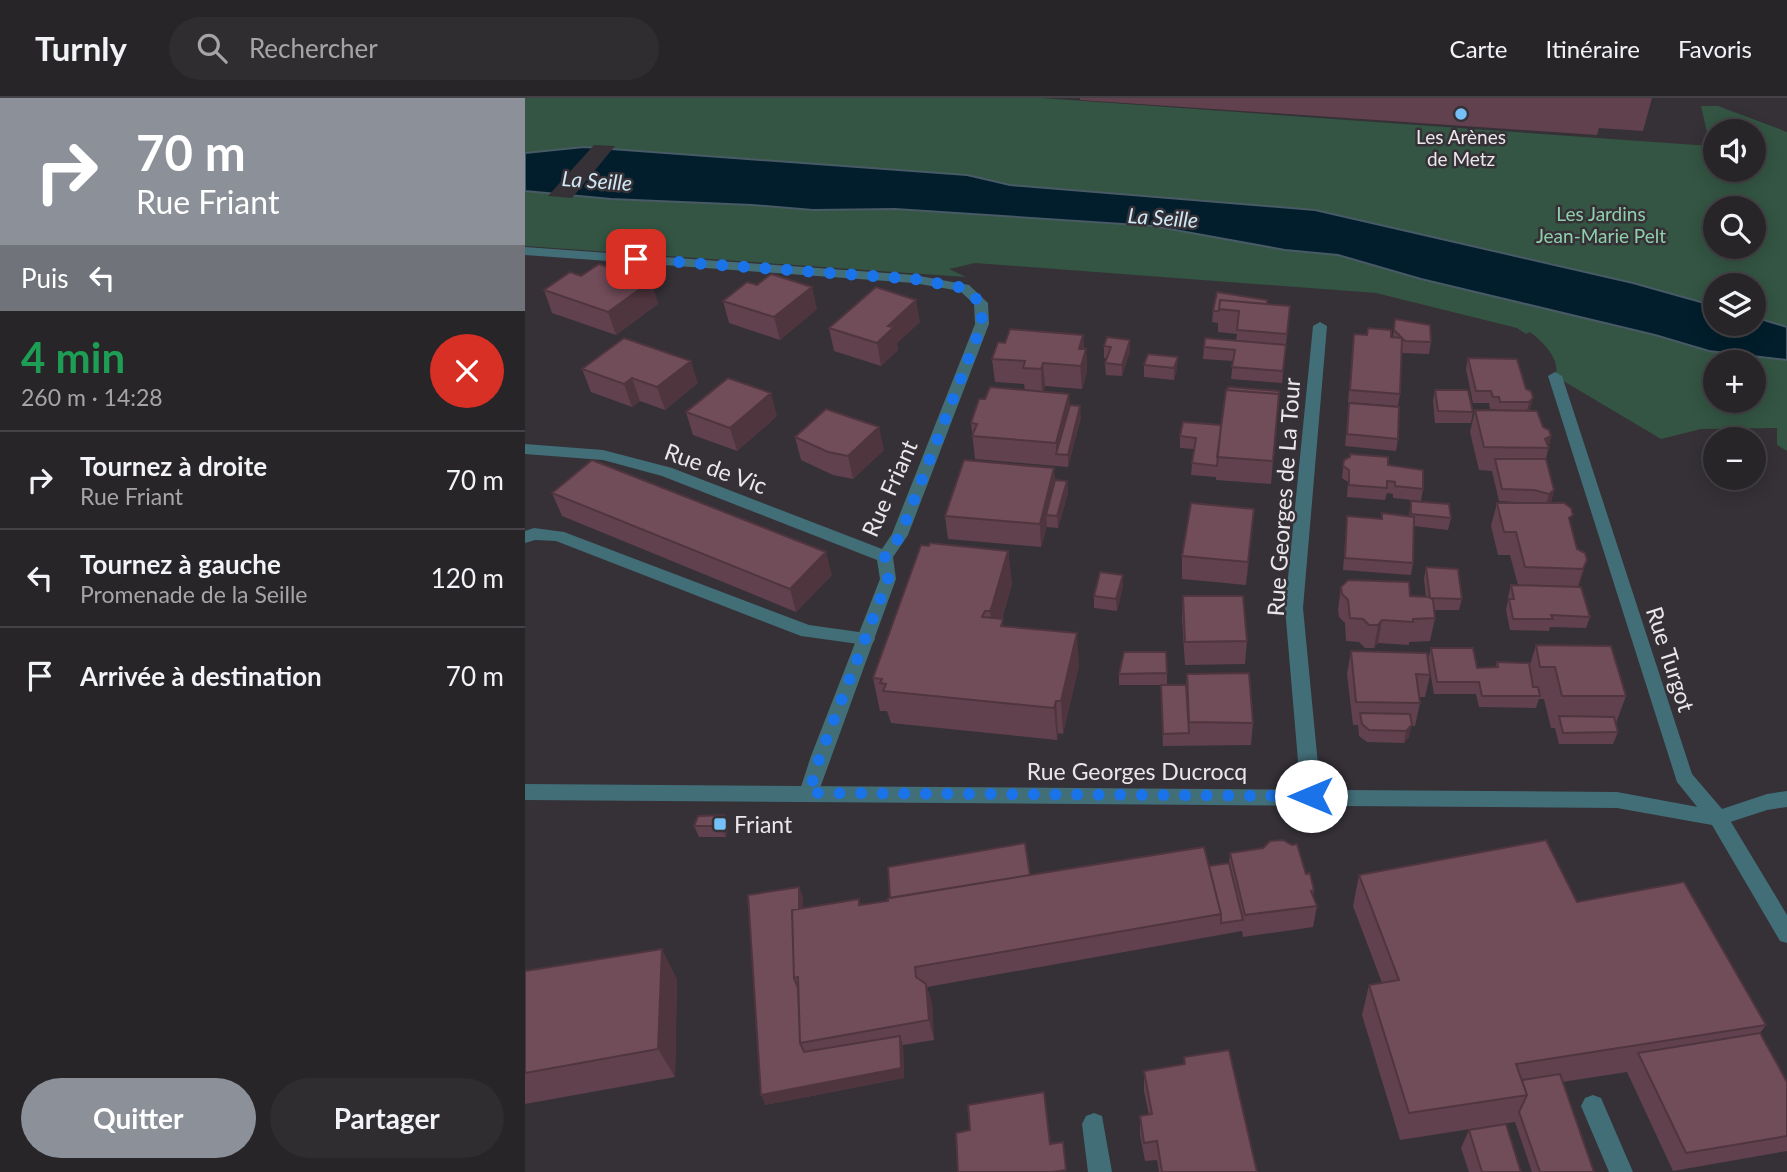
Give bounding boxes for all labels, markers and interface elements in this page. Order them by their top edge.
search box [169,17,659,80]
text: Turnly [35,28,127,68]
icon: search [193,29,231,67]
text: Rechercher [249,32,378,64]
text: Carte [1450,34,1508,63]
text: Itinéraire [1546,34,1640,63]
text: Favoris [1678,34,1752,63]
marker: Les Arènes de Metz [1453,106,1469,122]
map controls [1703,119,1766,490]
button: sound [1703,119,1766,182]
text: 70 m [136,123,246,181]
place label: Les Arènes de Metz [1416,125,1506,170]
icon: right [21,126,112,217]
water label: La Seille [561,165,633,195]
text: Rue Friant [136,182,279,221]
button: search [1703,196,1766,259]
water label: La Seille [1127,202,1199,232]
park label: Les Jardins Jean-Marie Pelt [1536,202,1666,247]
pin [606,229,666,289]
icon: arrive [617,240,655,278]
icon: left [83,259,121,297]
text: Puis [21,262,69,294]
button: layers [1703,273,1766,336]
text: 4 min [21,332,125,382]
button: close [430,334,504,408]
button: + [1703,350,1766,413]
street label: Rue Georges de La Tour [1261,376,1305,617]
text: 260 m · 14:28 [21,383,163,411]
button: − [1703,427,1766,490]
street label: Rue Friant [855,435,923,541]
street label: Rue de Vic [661,437,771,499]
text: Tournez à droite [80,450,267,482]
icon: right [21,461,59,499]
text: 70 m [446,464,504,496]
text: Rue Friant [80,482,183,510]
text: Tournez à gauche [80,548,281,580]
icon: left [21,559,59,597]
text: 120 m [431,562,504,594]
text: Promenade de la Seille [80,580,308,608]
street label: Rue Turgot [1641,603,1701,716]
icon: arrive [21,657,59,695]
text: Arrivée à destination [80,660,322,692]
text: 70 m [446,660,504,692]
street label: Rue Georges Ducrocq [1027,757,1247,785]
position arrow [1274,759,1348,833]
place label: Friant [734,810,793,838]
marker: Friant [712,816,728,832]
button: Quitter [21,1078,256,1158]
button: Partager [270,1078,504,1158]

